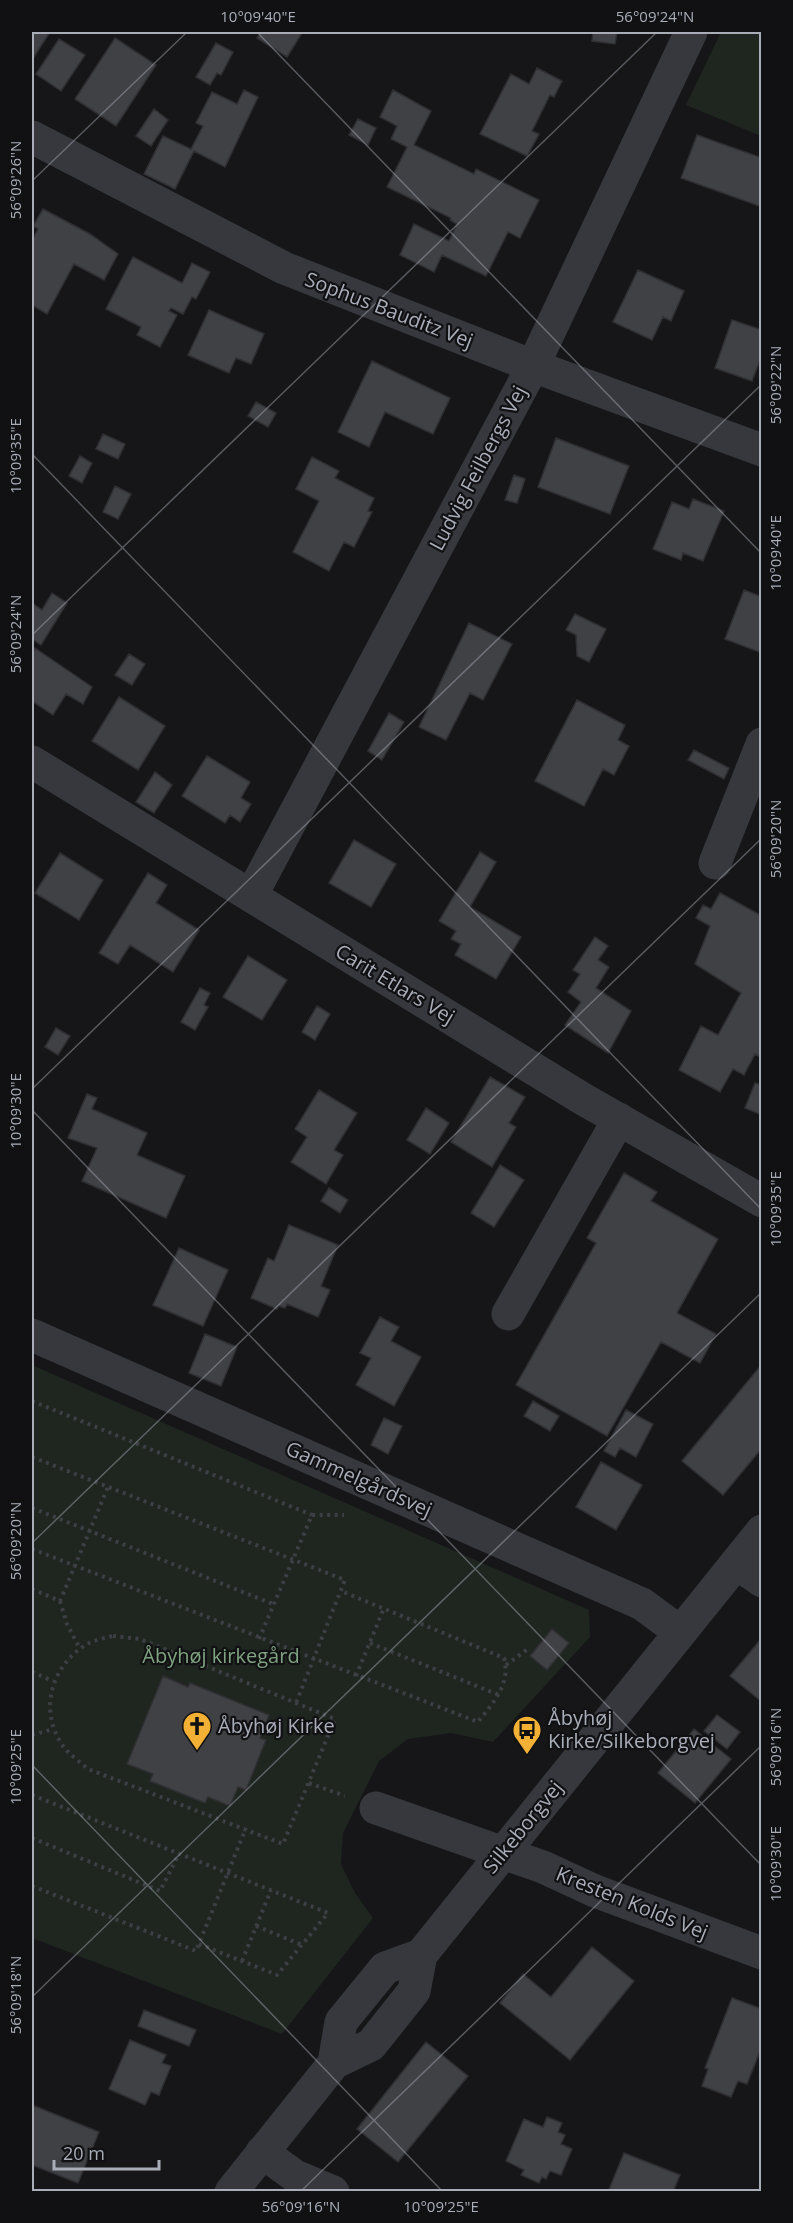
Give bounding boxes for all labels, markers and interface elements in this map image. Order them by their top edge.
text: 10°09'40"E [220,6,296,26]
text: 56°09'24"N [616,6,694,26]
text: 56°09'26"N [5,141,25,219]
street label: Sophus Bauditz Vej [301,265,477,354]
text: 56°09'22"N [765,346,785,424]
street label: Ludvig Feilbergs Vej [423,381,532,555]
text: 10°09'35"E [5,418,25,494]
text: 10°09'40"E [765,515,785,591]
text: 56°09'24"N [5,595,25,673]
text: 56°09'20"N [765,800,785,878]
street label: Carit Etlars Vej [331,937,460,1030]
text: 10°09'30"E [5,1073,25,1149]
text: 10°09'35"E [765,1171,785,1247]
street label: Gammelgårdsvej [282,1434,436,1523]
text: 56°09'20"N [5,1502,25,1580]
park label: Åbyhøj kirkegård [142,1642,300,1669]
place label: Åbyhøj Kirke/Silkeborgvej [548,1704,715,1754]
text: 56°09'16"N [765,1708,785,1786]
church icon: Åbyhøj Kirke [181,1710,213,1752]
place label: Åbyhøj Kirke [218,1712,335,1739]
bus stop icon: Åbyhøj Kirke/Silkeborgvej [511,1714,543,1756]
text: 10°09'25"E [5,1729,25,1805]
street label: Silkeborgvej [477,1775,568,1879]
text: 10°09'30"E [765,1826,785,1902]
street label: Kresten Kolds Vej [552,1860,712,1945]
text: 56°09'18"N [5,1956,25,2034]
scale bar [54,2133,159,2171]
text: 20 m [63,2141,105,2165]
text: 56°09'16"N [262,2196,340,2216]
text: 10°09'25"E [403,2196,479,2216]

